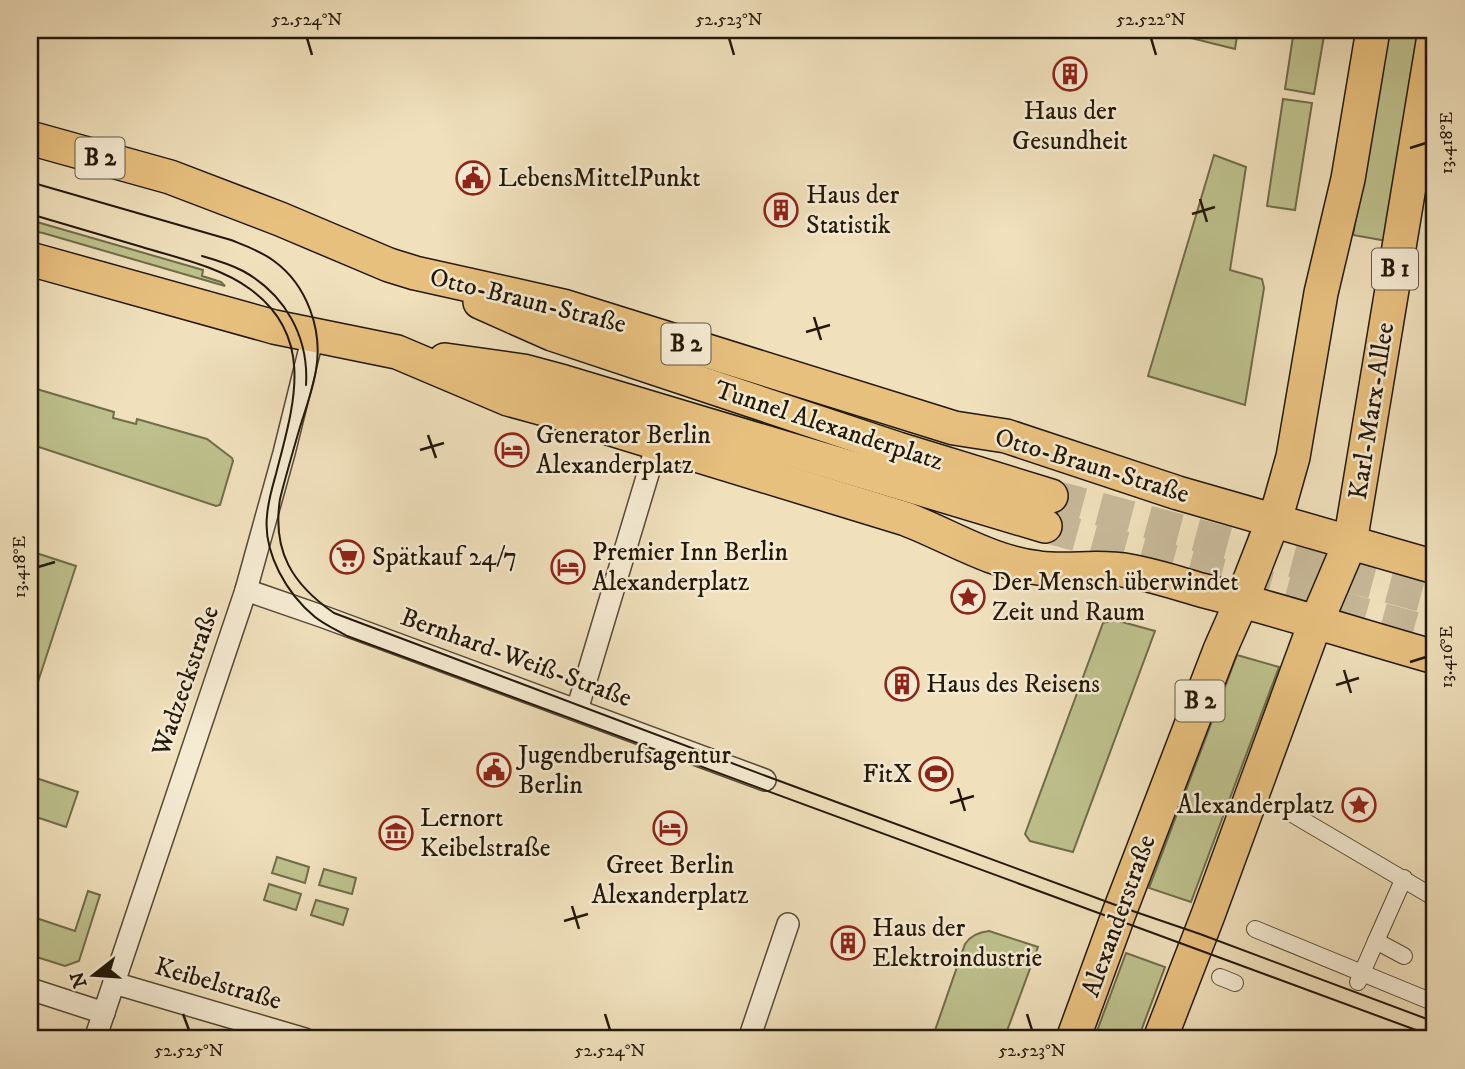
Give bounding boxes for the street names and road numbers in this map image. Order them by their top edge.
road number: B 2 [76,138,124,178]
road number: B 1 [1372,248,1418,290]
street label: Otto-Braun-Straße [426,261,630,341]
street label: Karl-Marx-Allee [1342,320,1402,502]
road number: B 2 [662,324,710,365]
street label: Tunnel Alexanderplatz [710,373,948,479]
street label: Otto-Braun-Straße [991,421,1193,511]
street label: Bernhard-Weiß-Straße [396,601,636,715]
street label: Wadzeckstraße [145,602,227,761]
road number: B 2 [1176,680,1224,722]
street label: Alexanderstraße [1074,830,1164,1002]
street label: Keibelstraße [151,950,285,1018]

